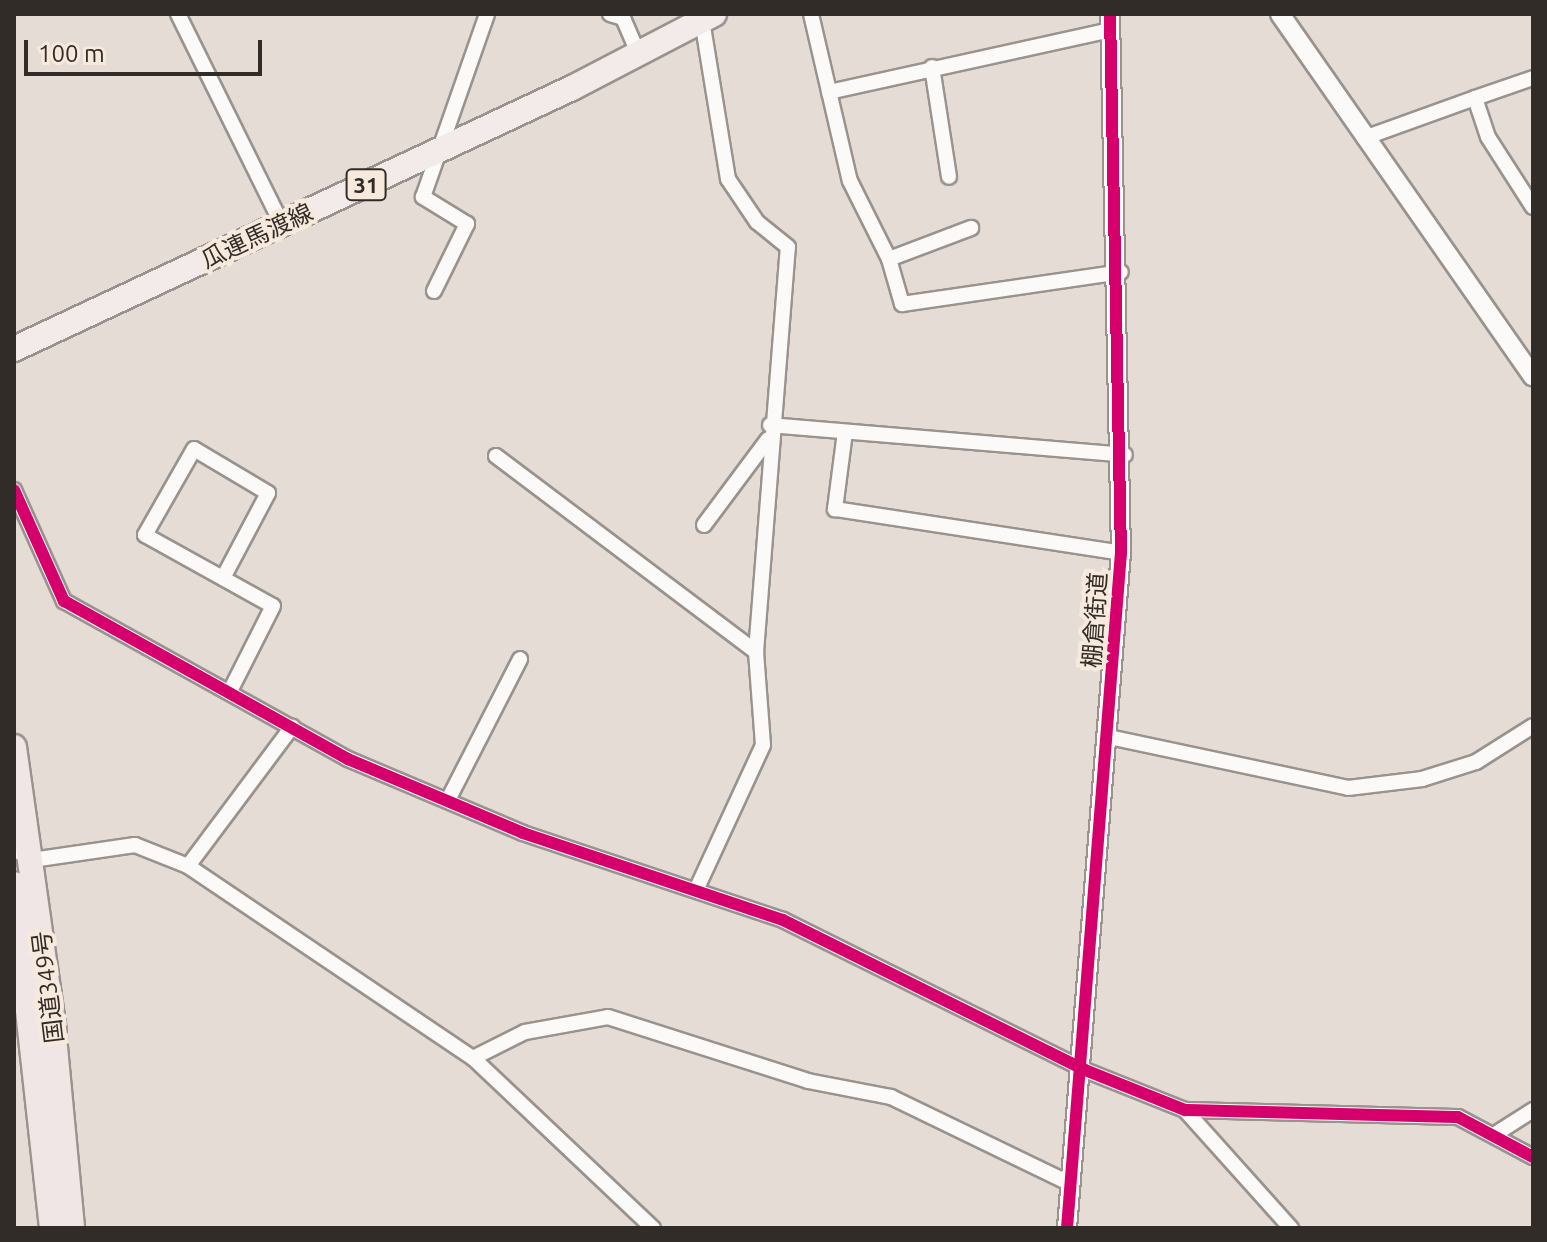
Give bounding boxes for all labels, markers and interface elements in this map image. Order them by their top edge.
scale bar [28,24,266,74]
text: 100 m [38,40,105,67]
road number: 31 [344,167,388,203]
street label: 瓜連馬渡線 [197,198,317,274]
street label: 棚倉街道 [1077,571,1113,669]
street label: 国道349号 [27,929,69,1045]

